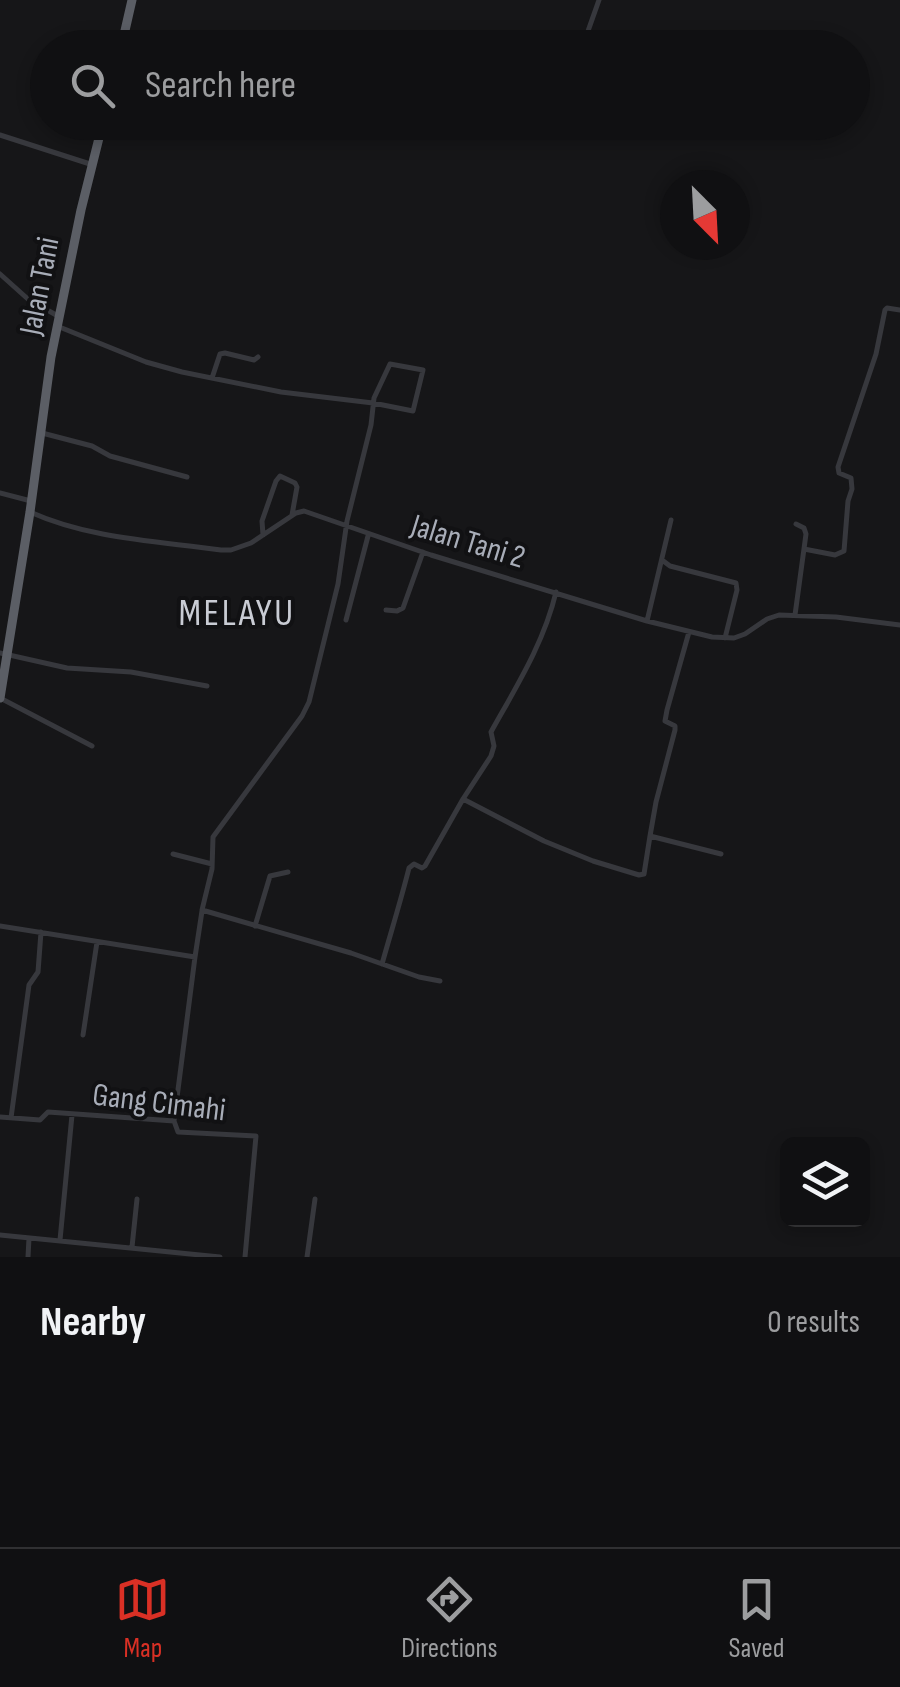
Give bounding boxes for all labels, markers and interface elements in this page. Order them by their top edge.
search box [30,30,870,140]
icon: search [65,58,120,113]
text: Search here [145,63,296,108]
north arrow [660,170,750,260]
street label: Jalan Tani [11,234,69,339]
street label: Jalan Tani 2 [405,506,530,578]
district label: MELAYU [179,591,295,636]
street label: Gang Cimahi [90,1076,228,1130]
map controls [780,1137,870,1227]
button: layers [780,1137,870,1227]
text: Nearby [40,1297,146,1348]
text: 0 results [767,1303,860,1342]
tab: Map [115,1572,170,1665]
tab: Directions [401,1572,498,1665]
tab: Saved [728,1572,785,1665]

